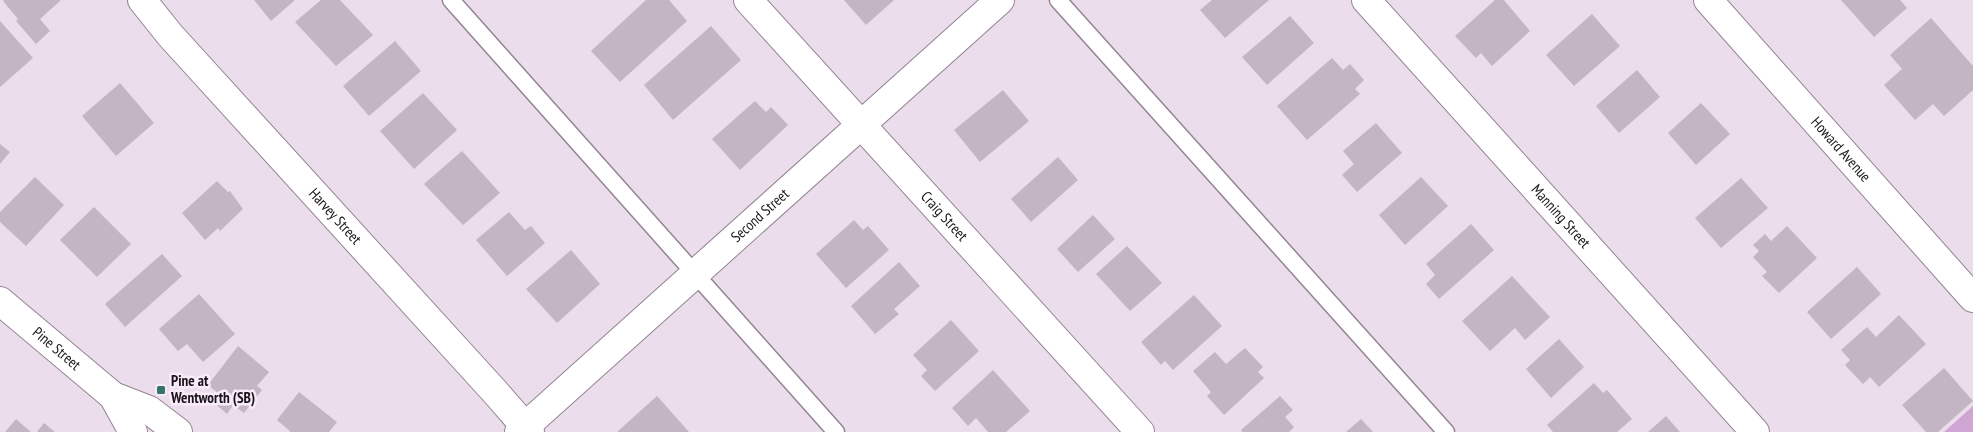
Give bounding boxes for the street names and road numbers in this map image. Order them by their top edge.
street label: Howard Avenue [1807,113,1875,186]
street label: Manning Street [1527,180,1595,252]
street label: Harvey Street [305,184,366,248]
street label: Second Street [727,184,793,246]
street label: Craig Street [917,187,972,245]
street label: Pine Street [29,323,85,374]

